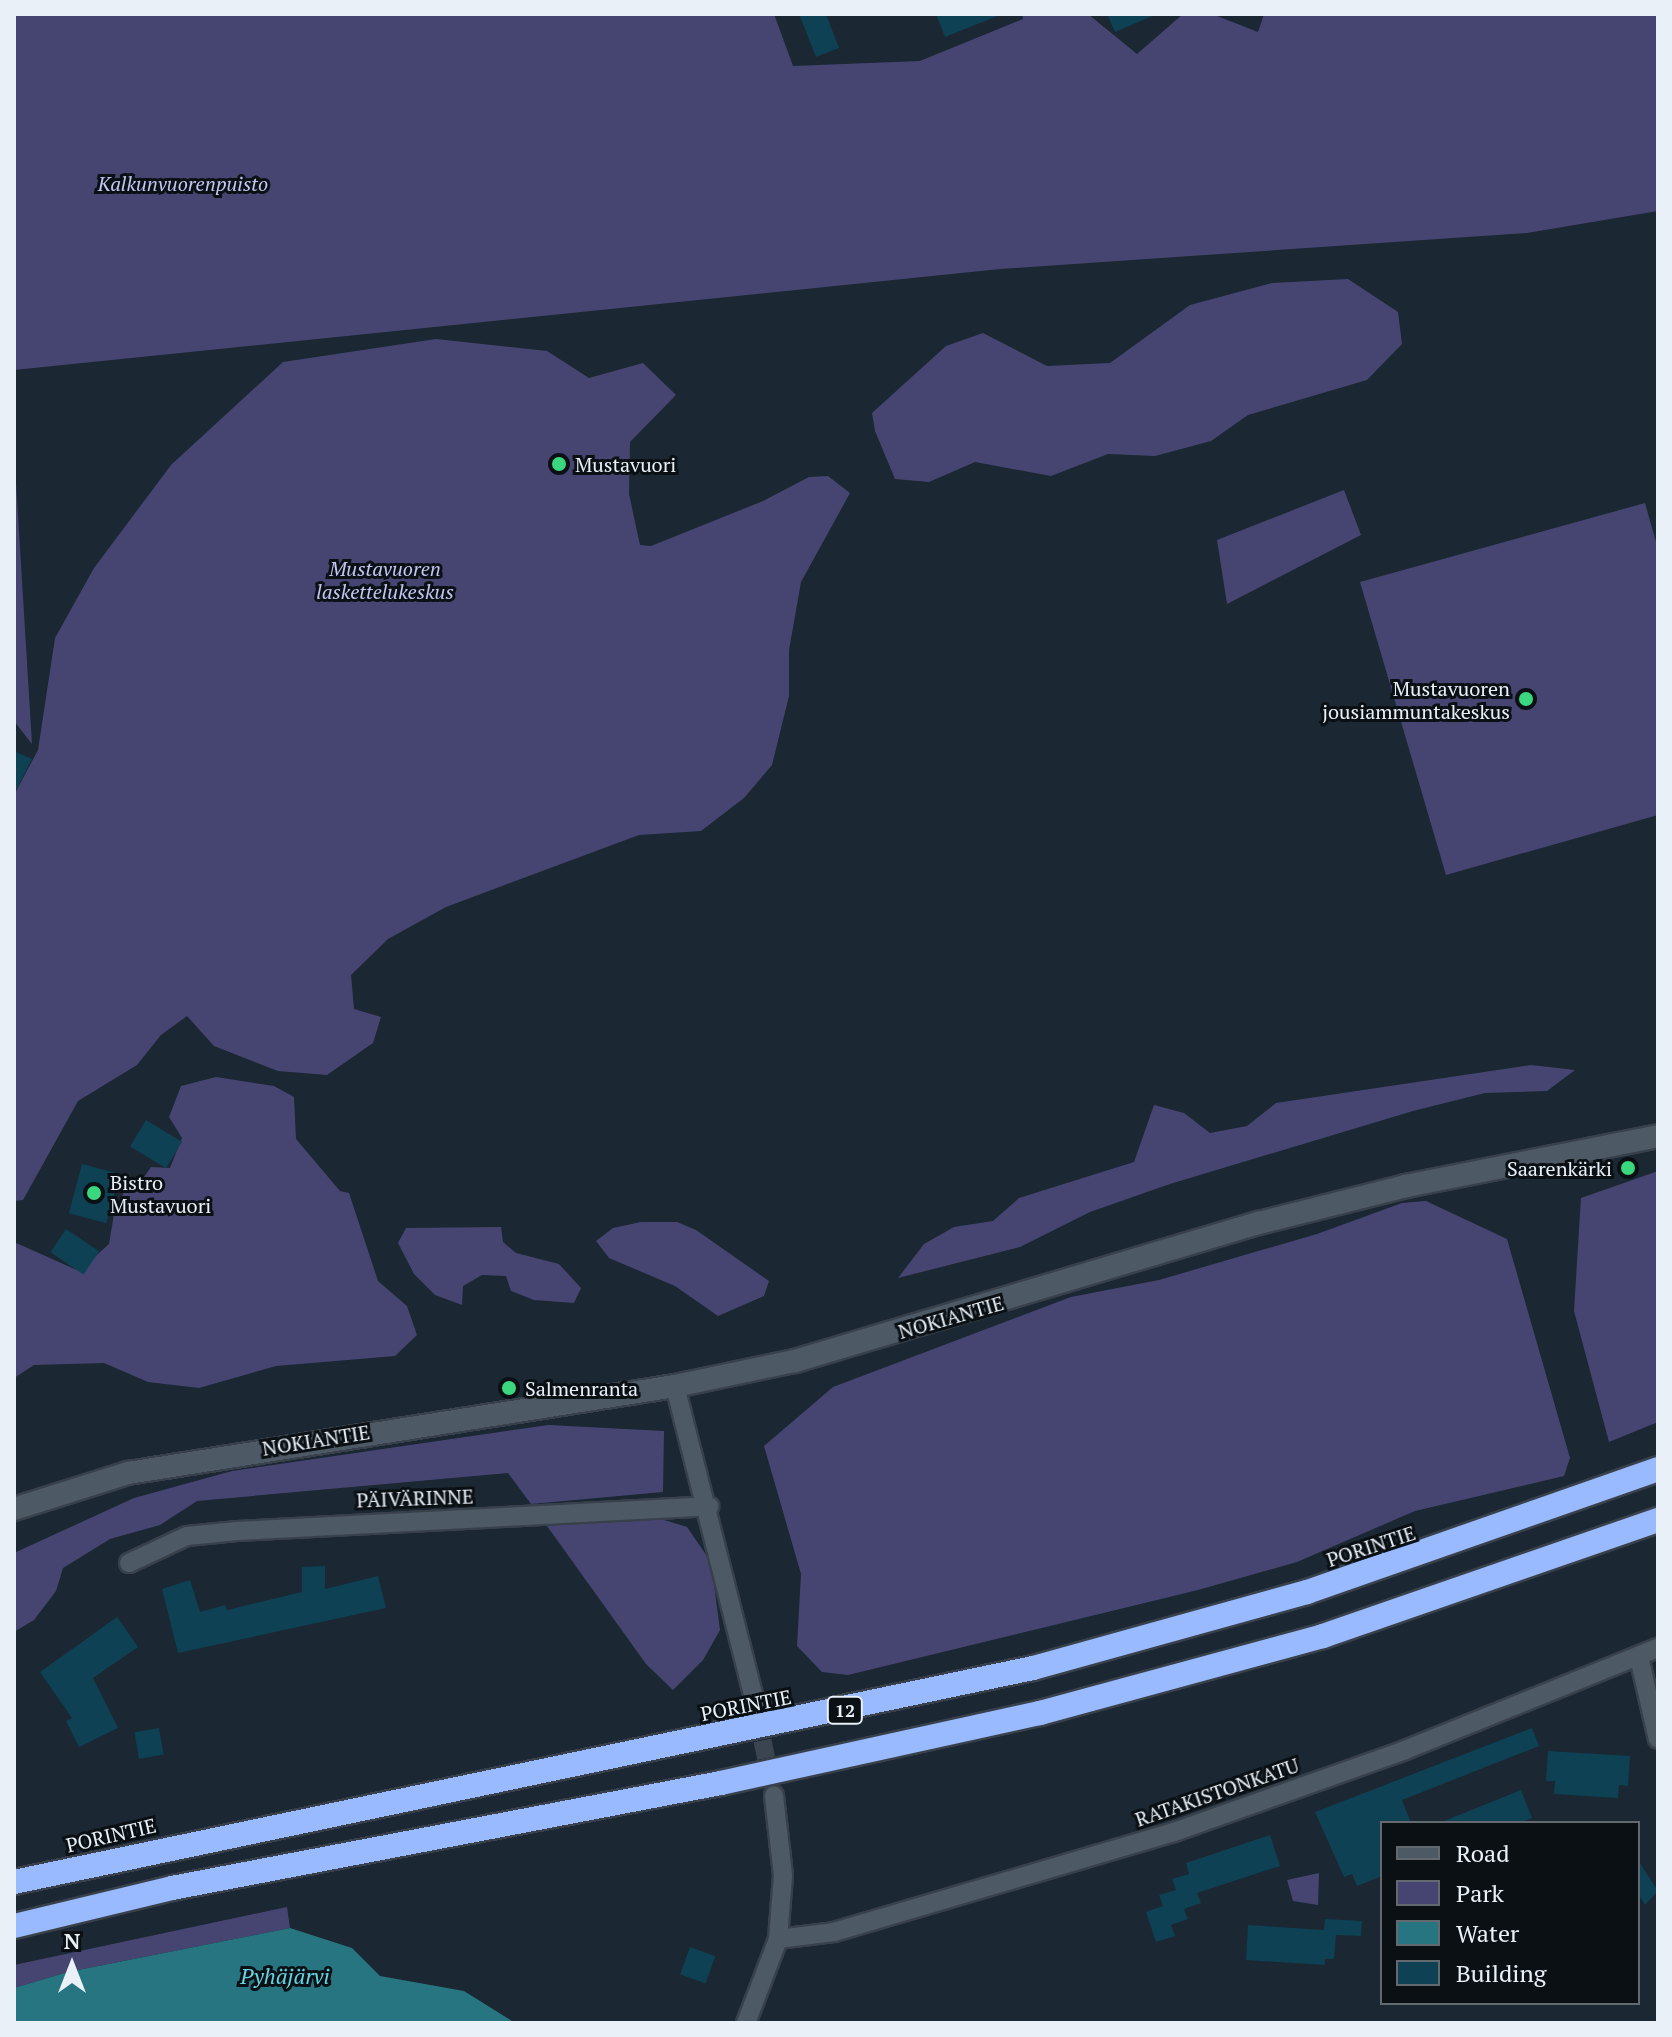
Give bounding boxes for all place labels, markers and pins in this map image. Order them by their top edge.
place label: Mustavuori [575,452,676,476]
marker: Mustavuori [550,455,568,473]
place label: Mustavuoren jousiammuntakeskus [1322,676,1510,723]
marker: Mustavuoren jousiammuntakeskus [1517,690,1535,708]
place label: Saarenkärki [1507,1156,1612,1180]
marker: Saarenkärki [1619,1159,1637,1177]
place label: Bistro Mustavuori [110,1170,211,1217]
marker: Bistro Mustavuori [85,1184,103,1202]
place label: Salmenranta [525,1376,638,1400]
marker: Salmenranta [500,1379,518,1397]

